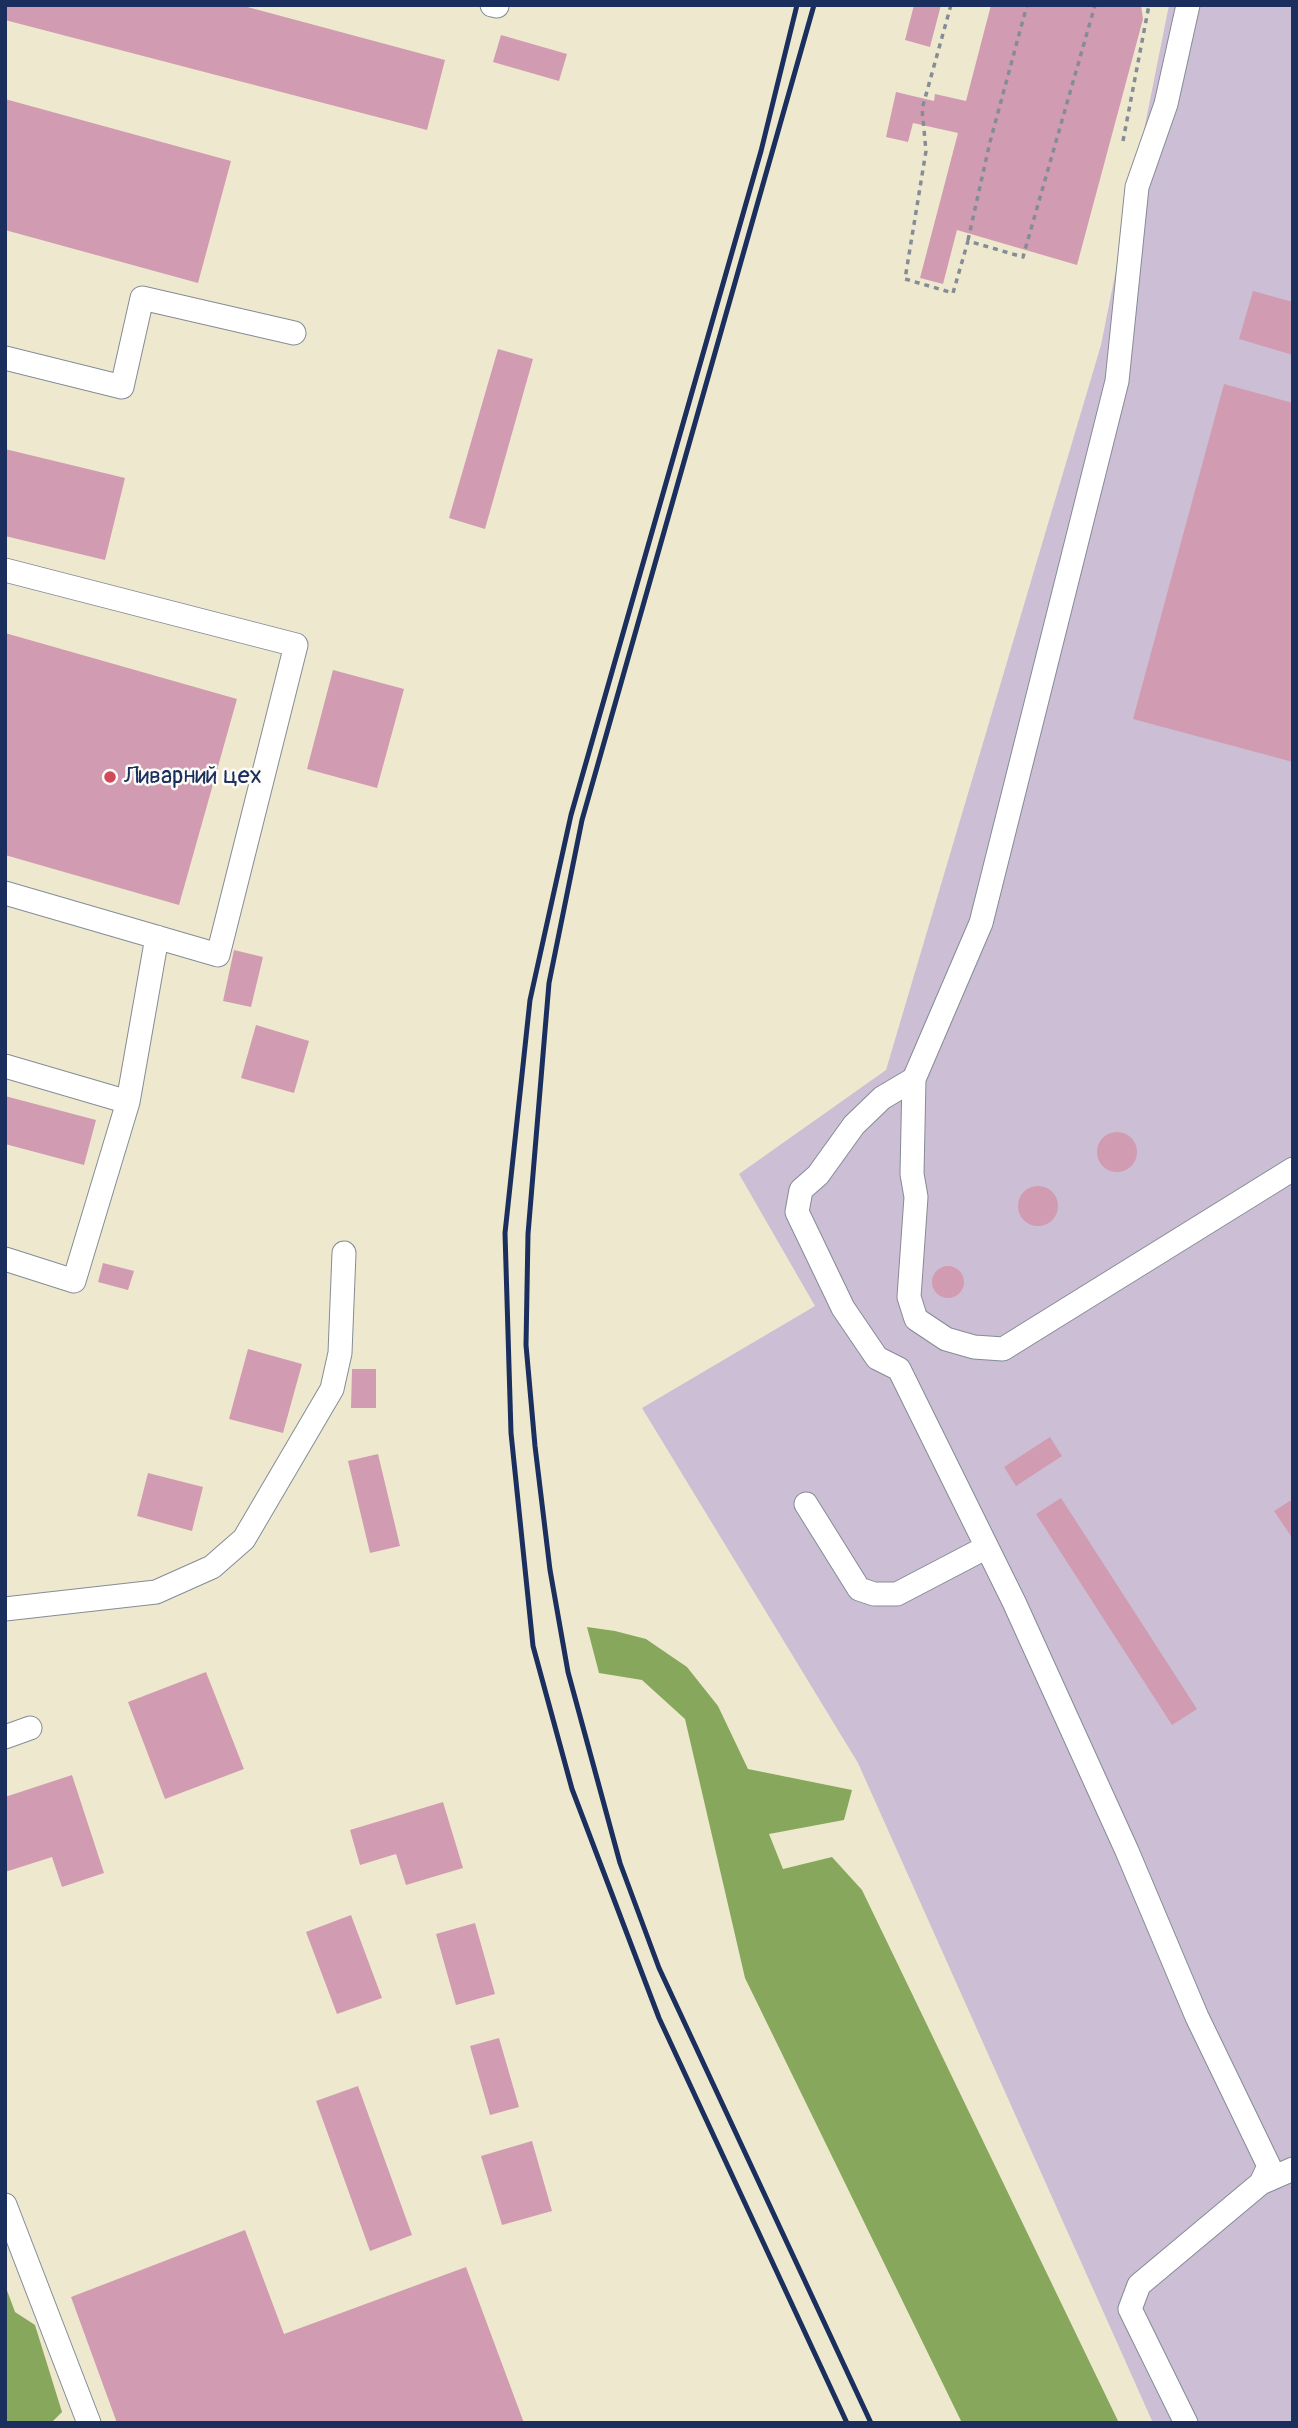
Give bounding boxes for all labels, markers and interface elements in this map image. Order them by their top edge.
place label: Ливарний цех [124,763,262,791]
marker: Ливарний цех [102,769,118,785]

